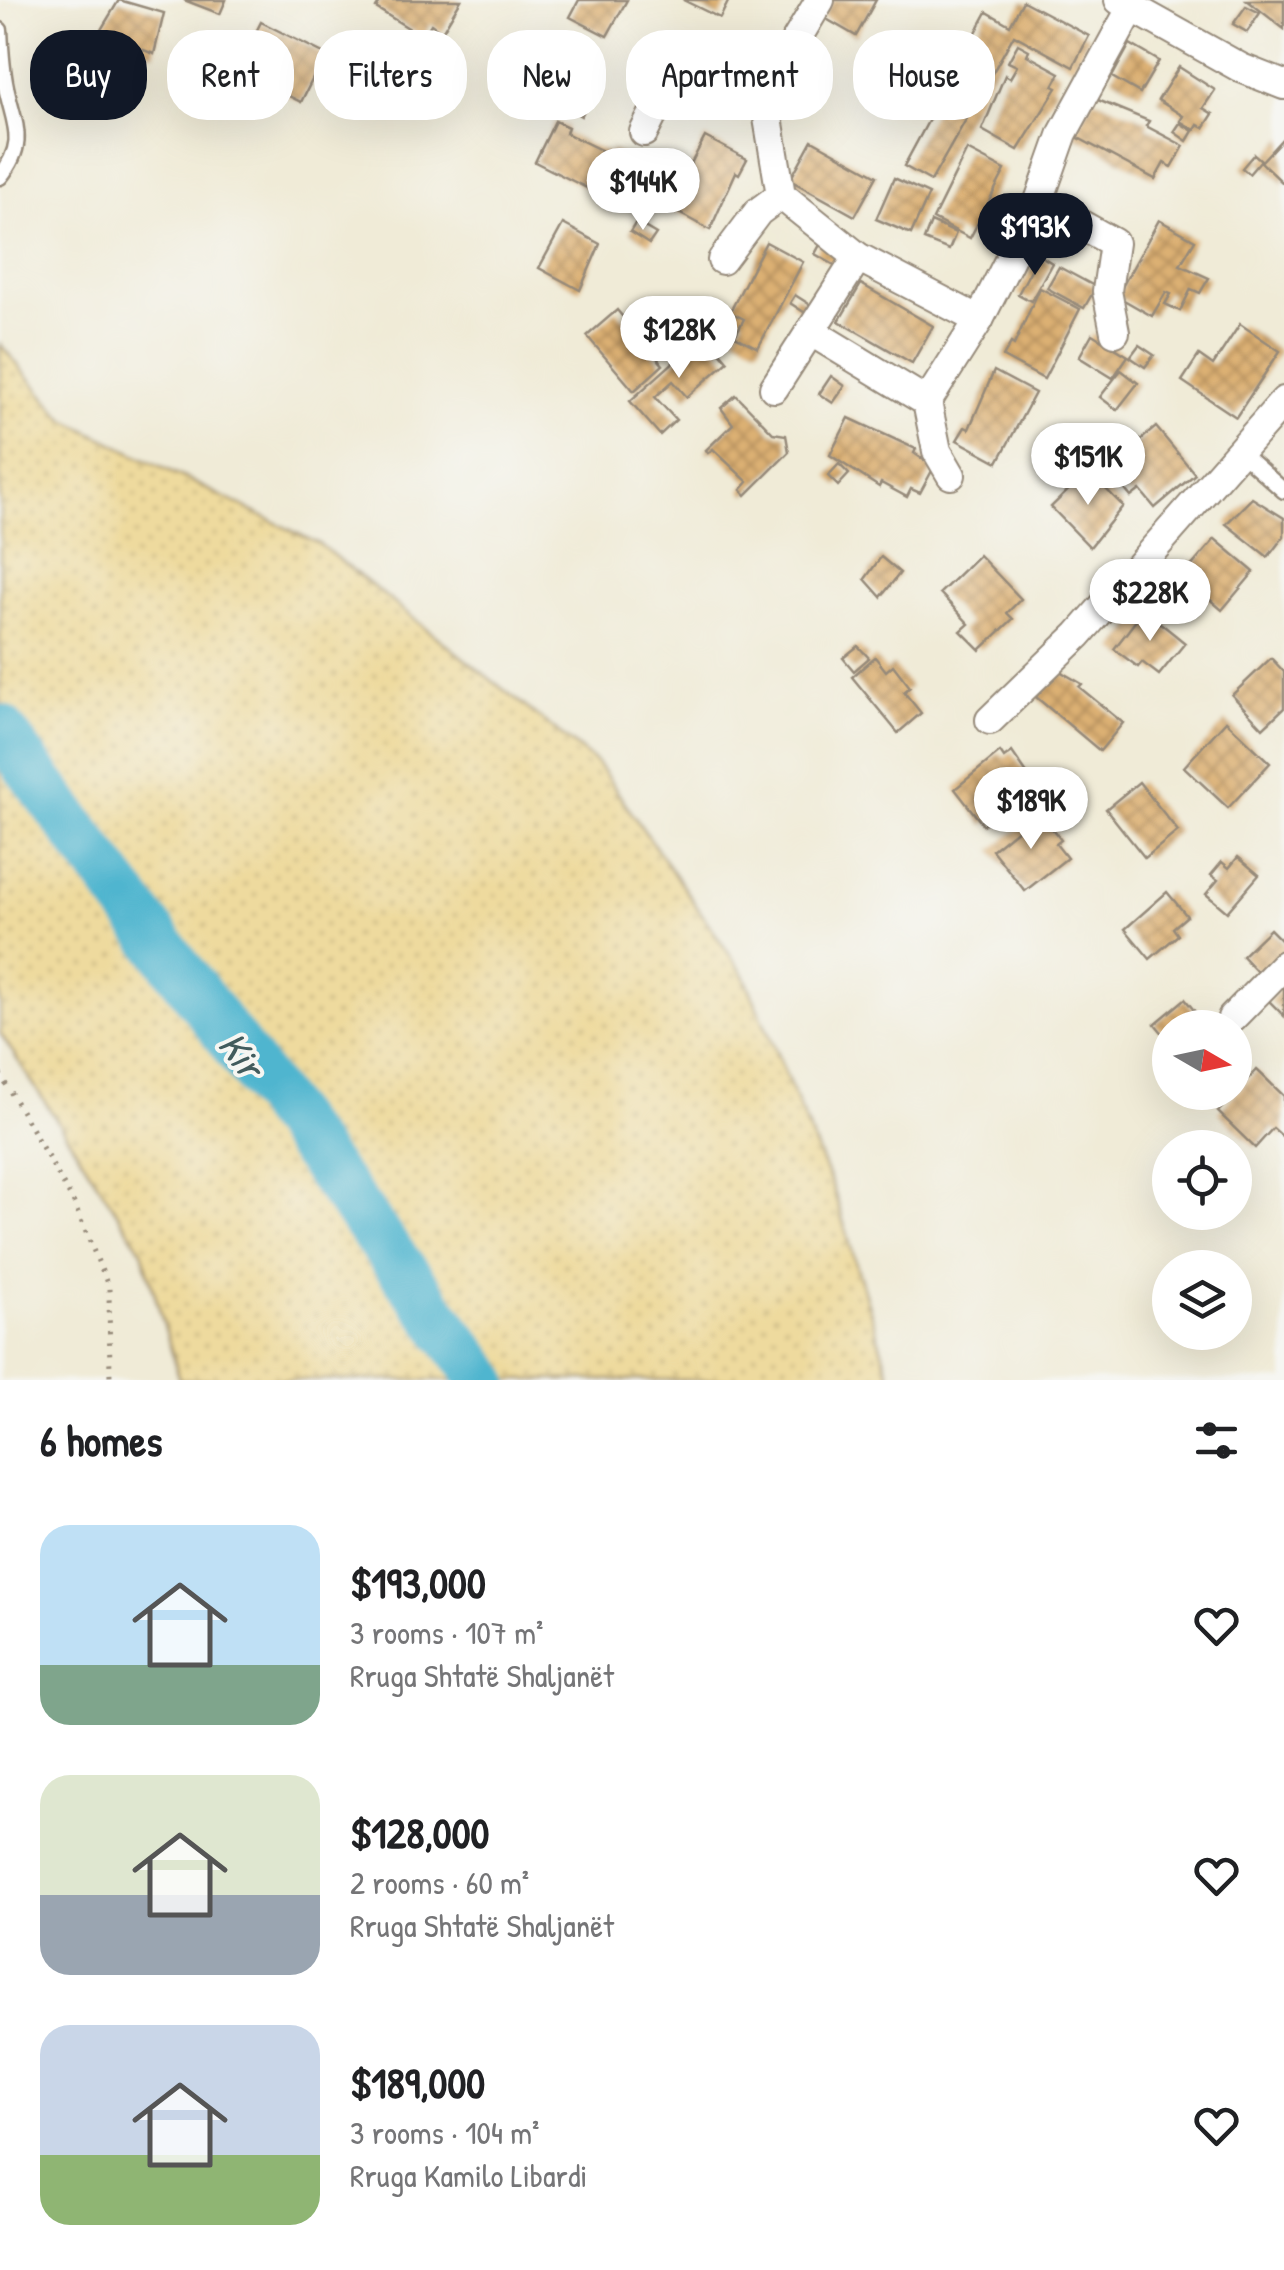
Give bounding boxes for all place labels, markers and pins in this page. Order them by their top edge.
pin: $144K [573,148,713,233]
pin: $193K [965,193,1105,278]
pin: $128K [609,296,749,381]
pin: $151K [1018,423,1158,508]
pin: $228K [1080,559,1220,644]
pin: $189K [961,767,1101,852]

